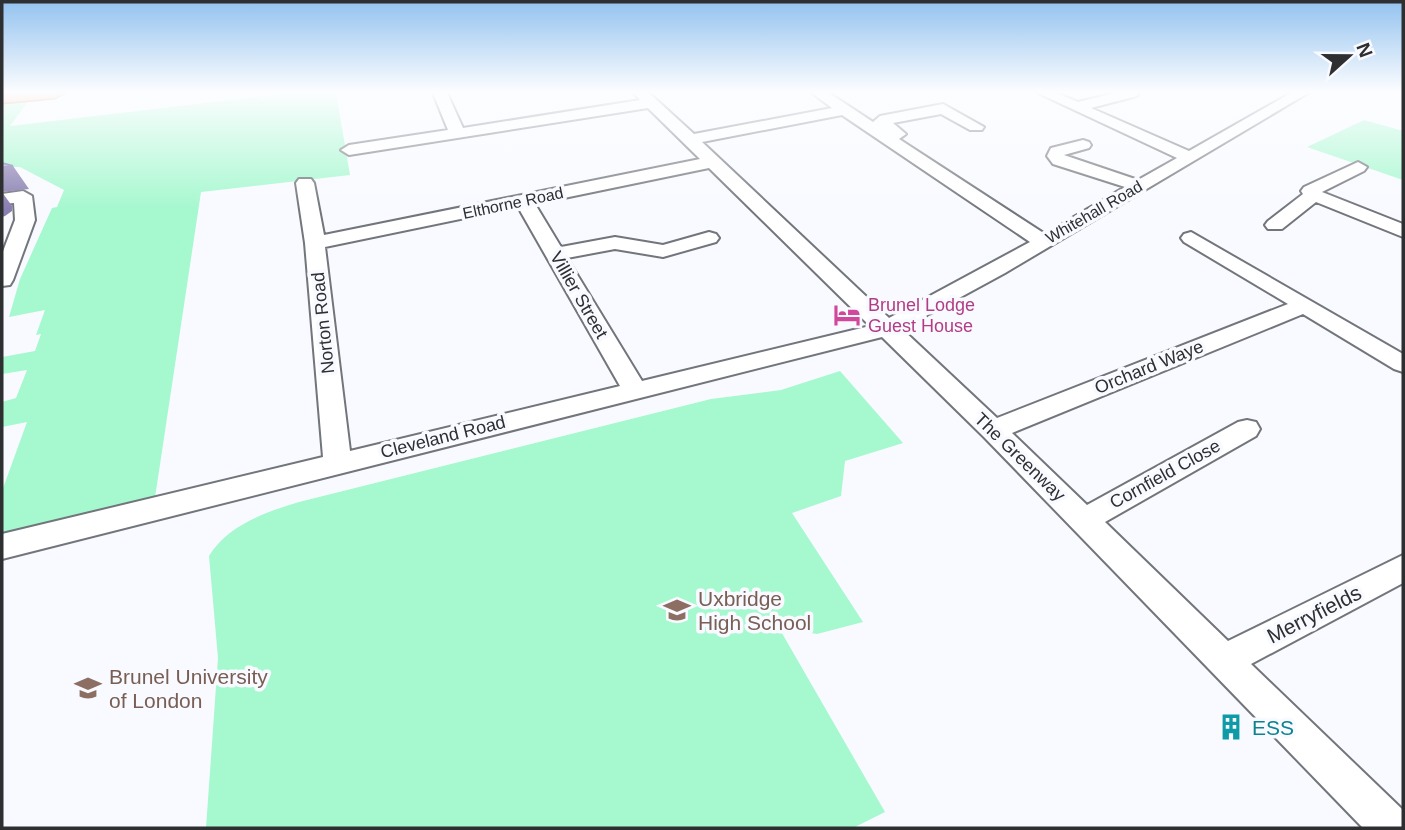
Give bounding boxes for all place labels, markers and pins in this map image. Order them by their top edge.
place label: Brunel Lodge Guest House [868,295,975,336]
hotel icon: Brunel Lodge Guest House [832,300,862,330]
place label: Uxbridge High School [698,587,811,634]
school or university icon: Uxbridge High School [662,595,692,625]
place label: Brunel University of London [109,665,268,712]
school or university icon: Brunel University of London [73,673,103,703]
building icon: ESS [1216,712,1246,742]
place label: ESS [1252,716,1294,739]

